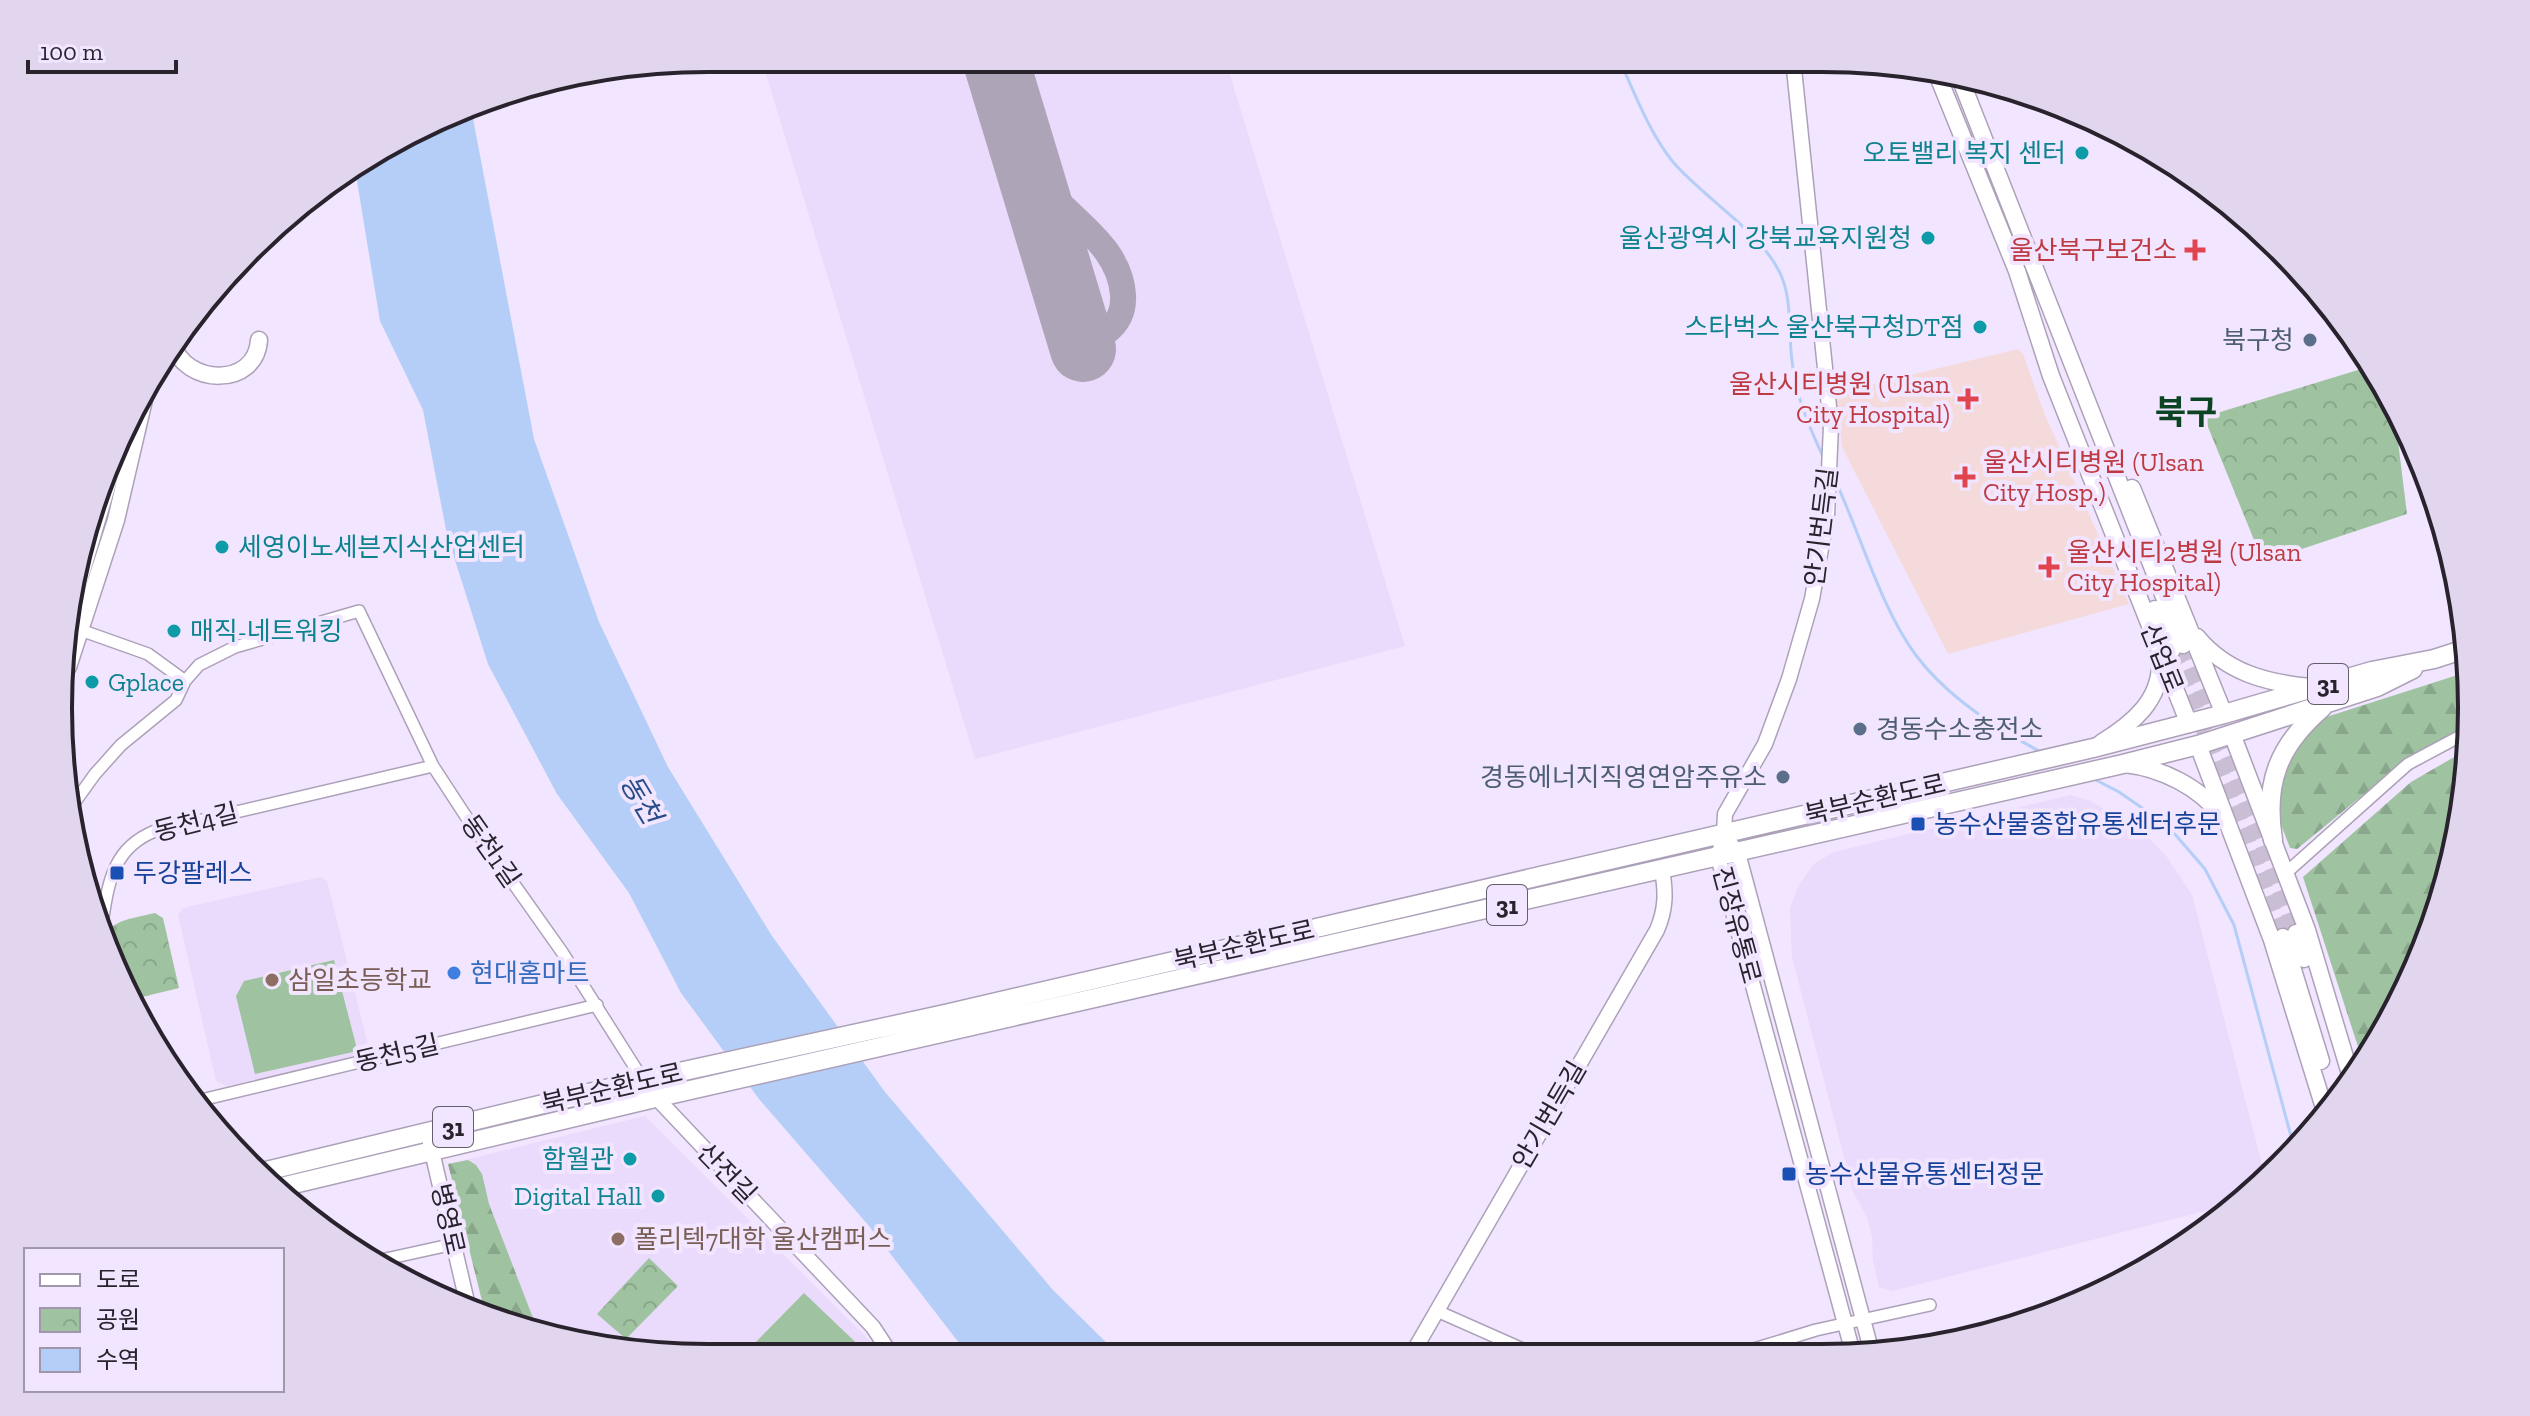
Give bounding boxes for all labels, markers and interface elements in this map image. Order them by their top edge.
scale bar [28,24,176,74]
text: 100 m [40,37,103,66]
place label: 오토밸리 복지 센터 [1863,137,2066,169]
marker: 오토밸리 복지 센터 [2073,144,2091,162]
place label: 울산광역시 강북교육지원청 [1619,222,1912,254]
marker: 울산광역시 강북교육지원청 [1919,229,1937,247]
place label: 울산북구보건소 [2010,234,2177,266]
marker: 울산북구보건소 [2184,239,2206,261]
place label: 스타벅스 울산북구청DT점 [1684,311,1964,343]
marker: 스타벅스 울산북구청DT점 [1971,318,1989,336]
place label: 북구청 [2222,324,2294,356]
marker: 북구청 [2301,331,2319,349]
place label: 울산시티병원 (Ulsan City Hospital) [1729,368,1950,430]
marker: 울산시티병원 (Ulsan City Hospital) [1957,388,1979,410]
district label: 북구 [2155,392,2217,433]
place label: 울산시티병원 (Ulsan City Hosp.) [1983,446,2204,508]
street label: 안기번득길 [1798,466,1844,588]
marker: 울산시티병원 (Ulsan City Hosp.) [1954,466,1976,488]
place label: 세영이노세븐지식산업센터 [238,531,525,563]
place label: 울산시티2병원 (Ulsan City Hospital) [2067,536,2301,598]
marker: 세영이노세븐지식산업센터 [213,538,231,556]
marker: 울산시티2병원 (Ulsan City Hospital) [2038,556,2060,578]
place label: 매직-네트워킹 [190,615,343,647]
street label: 산업로 [2134,619,2190,697]
marker: 매직-네트워킹 [165,622,183,640]
road number: 31 [2308,664,2348,704]
place label: Gplace [108,666,184,698]
marker: Gplace [83,673,101,691]
place label: 경동수소충전소 [1876,713,2043,745]
marker: 경동수소충전소 [1851,720,1869,738]
place label: 경동에너지직영연암주유소 [1480,761,1767,793]
street label: 북부순환도로 [1801,767,1949,831]
water label: 동천 [614,768,670,832]
marker: 경동에너지직영연암주유소 [1774,768,1792,786]
street label: 동천4길 [151,796,241,848]
street label: 동천1길 [454,808,528,894]
place label: 농수산물종합유통센터후문 [1934,808,2221,840]
marker: 농수산물종합유통센터후문 [1909,815,1927,833]
place label: 두강팔레스 [133,857,253,889]
street label: 진장유통로 [1706,863,1768,987]
marker: 두강팔레스 [108,864,126,882]
road number: 31 [1487,885,1527,925]
street label: 북부순환도로 [1170,913,1318,977]
place label: 현대홈마트 [470,957,590,989]
place label: 삼일초등학교 [288,964,432,996]
marker: 현대홈마트 [445,964,463,982]
marker: 삼일초등학교 [263,971,281,989]
street label: 동천5길 [352,1028,442,1078]
street label: 안기번득길 [1505,1055,1593,1175]
street label: 북부순환도로 [538,1056,686,1120]
road number: 31 [433,1107,473,1147]
street label: 산전길 [691,1136,763,1210]
place label: 함월관 [542,1143,614,1175]
marker: 함월관 [621,1150,639,1168]
place label: 농수산물유통센터정문 [1805,1158,2044,1190]
marker: 농수산물유통센터정문 [1780,1165,1798,1183]
street label: 병영로 [424,1180,472,1258]
place label: Digital Hall [514,1180,642,1212]
marker: Digital Hall [649,1187,667,1205]
place label: 폴리텍7대학 울산캠퍼스 [634,1223,891,1255]
marker: 폴리텍7대학 울산캠퍼스 [609,1230,627,1248]
legend [24,1248,284,1392]
text: 도로 [96,1265,140,1294]
text: 공원 [96,1305,140,1334]
text: 수역 [96,1345,140,1374]

